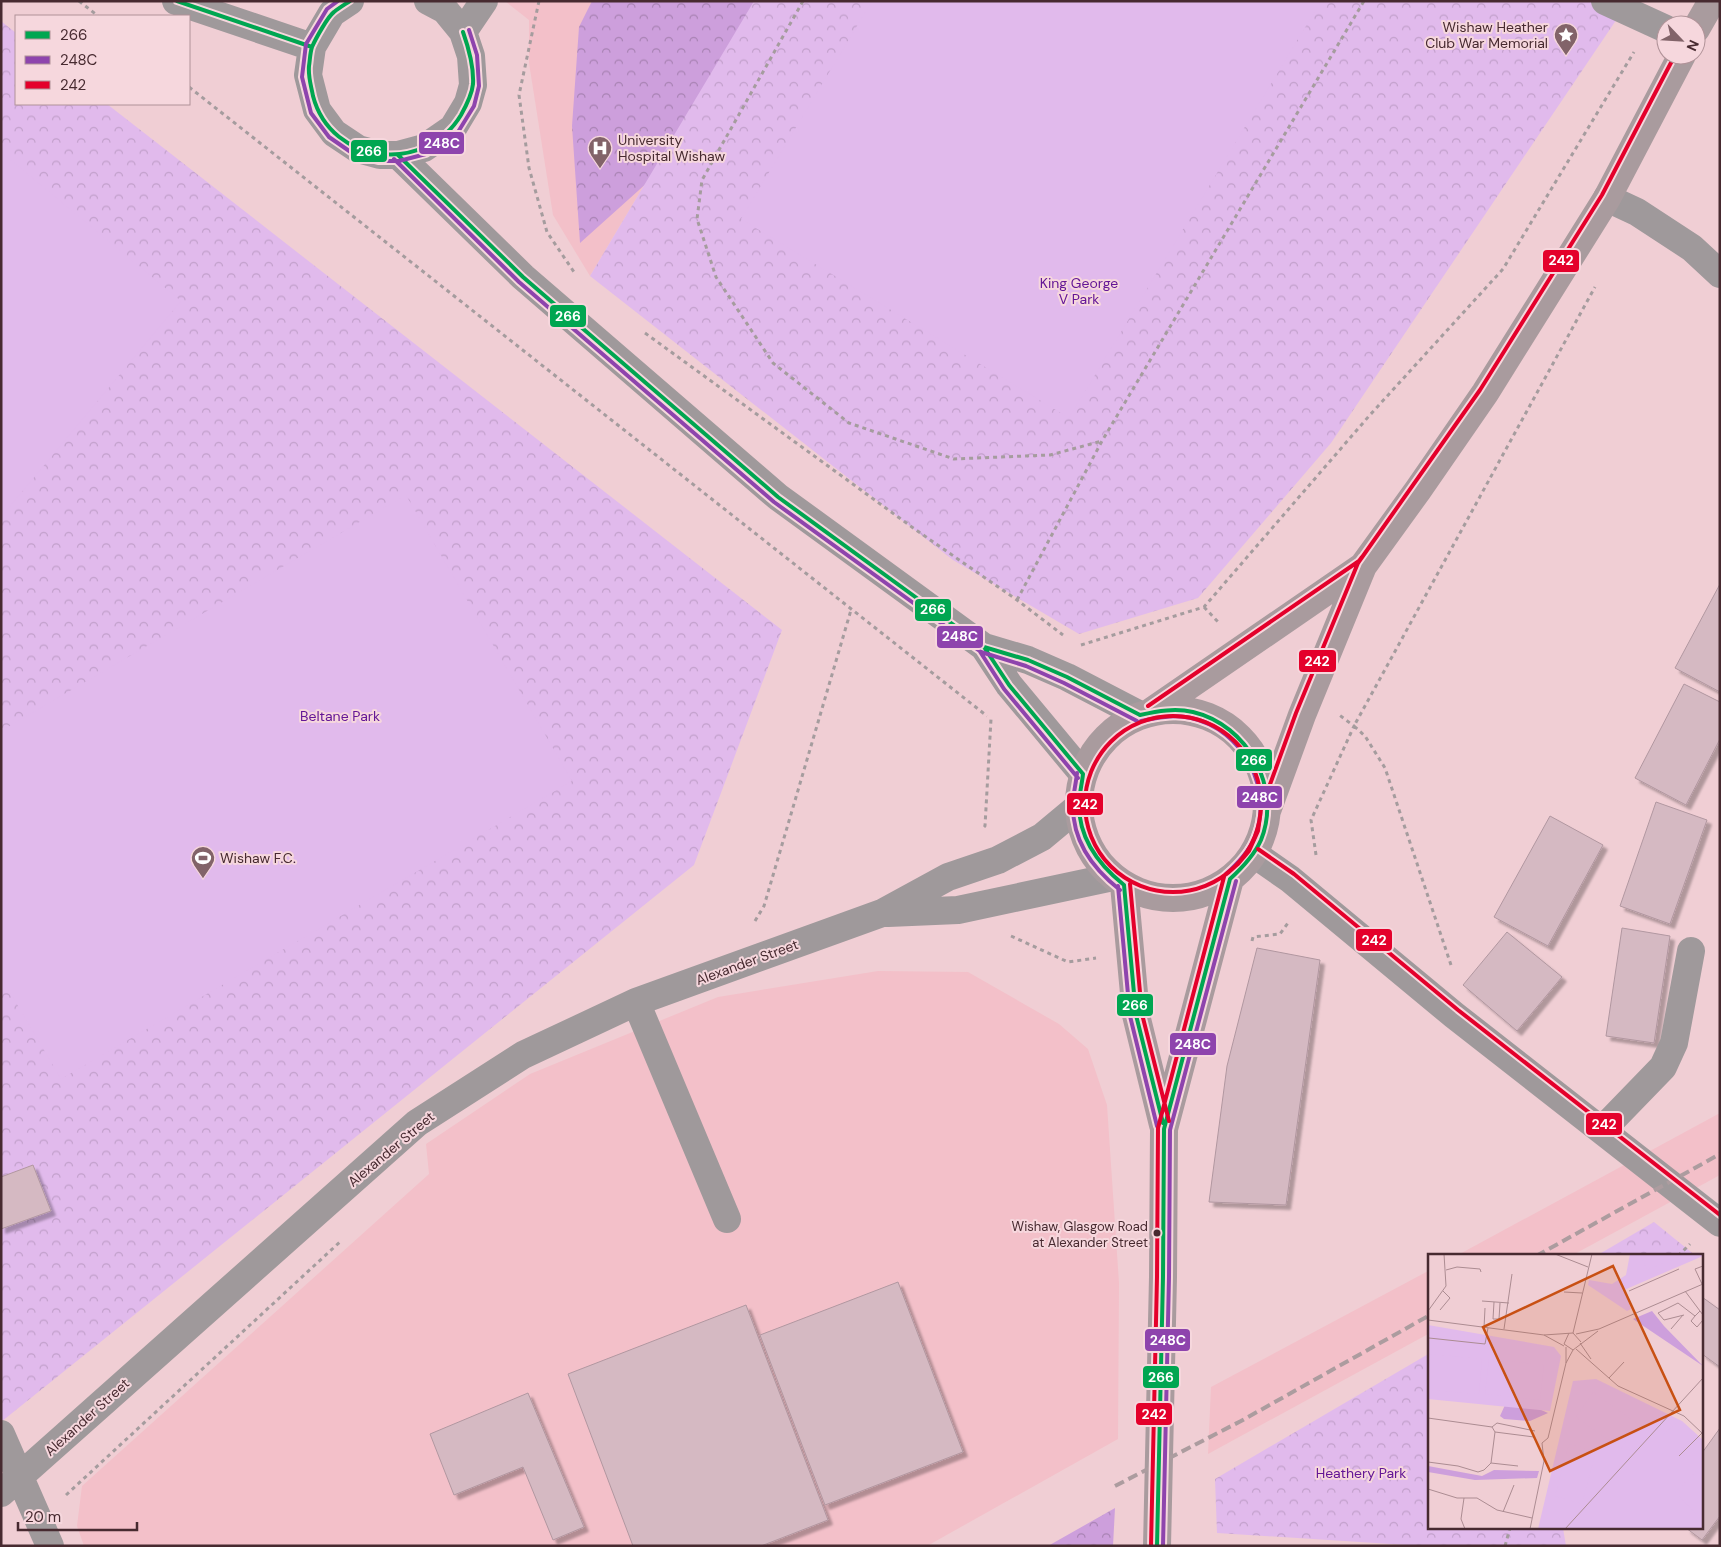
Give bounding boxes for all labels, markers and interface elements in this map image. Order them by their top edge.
legend [15,15,190,105]
north arrow [1656,15,1706,65]
place label: Wishaw Heather Club War Memorial [1425,18,1548,52]
place icon: Wishaw Heather Club War Memorial [1553,22,1579,56]
text: 266 [60,25,87,45]
text: N [1682,37,1703,54]
text: 248C [60,50,98,70]
text: 242 [60,75,86,95]
line badge: 248C [418,131,465,155]
place label: University Hospital Wishaw [618,131,725,165]
text: 248C [424,134,460,152]
hospital icon: University Hospital Wishaw [587,135,613,169]
line badge: 266 [350,139,388,163]
text: 266 [356,142,382,160]
line badge: 242 [1542,249,1580,273]
text: 242 [1548,251,1574,269]
park label: King George V Park [1040,274,1118,308]
line badge: 266 [549,304,587,328]
text: 266 [555,307,581,325]
line badge: 266 [914,598,952,622]
text: 266 [920,600,946,618]
line badge: 248C [936,625,984,649]
text: 248C [942,627,978,645]
line badge: 242 [1298,649,1337,673]
text: 242 [1304,652,1330,670]
park label: Beltane Park [300,707,380,725]
line badge: 266 [1235,748,1273,772]
text: 266 [1241,751,1267,769]
line badge: 248C [1236,785,1283,809]
text: 248C [1242,788,1278,806]
line badge: 242 [1066,792,1104,816]
text: 242 [1072,795,1098,813]
sports icon: Wishaw F.C. [190,845,216,879]
place label: Wishaw F.C. [220,849,296,867]
line badge: 242 [1355,928,1393,952]
text: 242 [1361,931,1387,949]
street label: Alexander Street [693,935,801,989]
line badge: 266 [1116,993,1154,1017]
text: 266 [1122,996,1148,1014]
line badge: 248C [1169,1032,1217,1056]
text: 248C [1175,1035,1211,1053]
street label: Alexander Street [344,1107,438,1191]
line badge: 242 [1585,1112,1623,1136]
text: 242 [1591,1115,1617,1133]
place label: Wishaw, Glasgow Road at Alexander Street [1012,1218,1148,1251]
marker: Wishaw, Glasgow Road at Alexander Street [1152,1228,1162,1238]
inset map [1428,1254,1704,1530]
line badge: 248C [1144,1328,1191,1352]
text: 248C [1150,1331,1186,1349]
line badge: 266 [1142,1365,1180,1389]
text: 266 [1148,1368,1174,1386]
street label: Alexander Street [41,1374,133,1460]
line badge: 242 [1135,1402,1173,1426]
text: 242 [1141,1405,1167,1423]
park label: Heathery Park [1316,1464,1406,1482]
scale bar [18,1500,136,1532]
text: 20 m [25,1507,61,1527]

